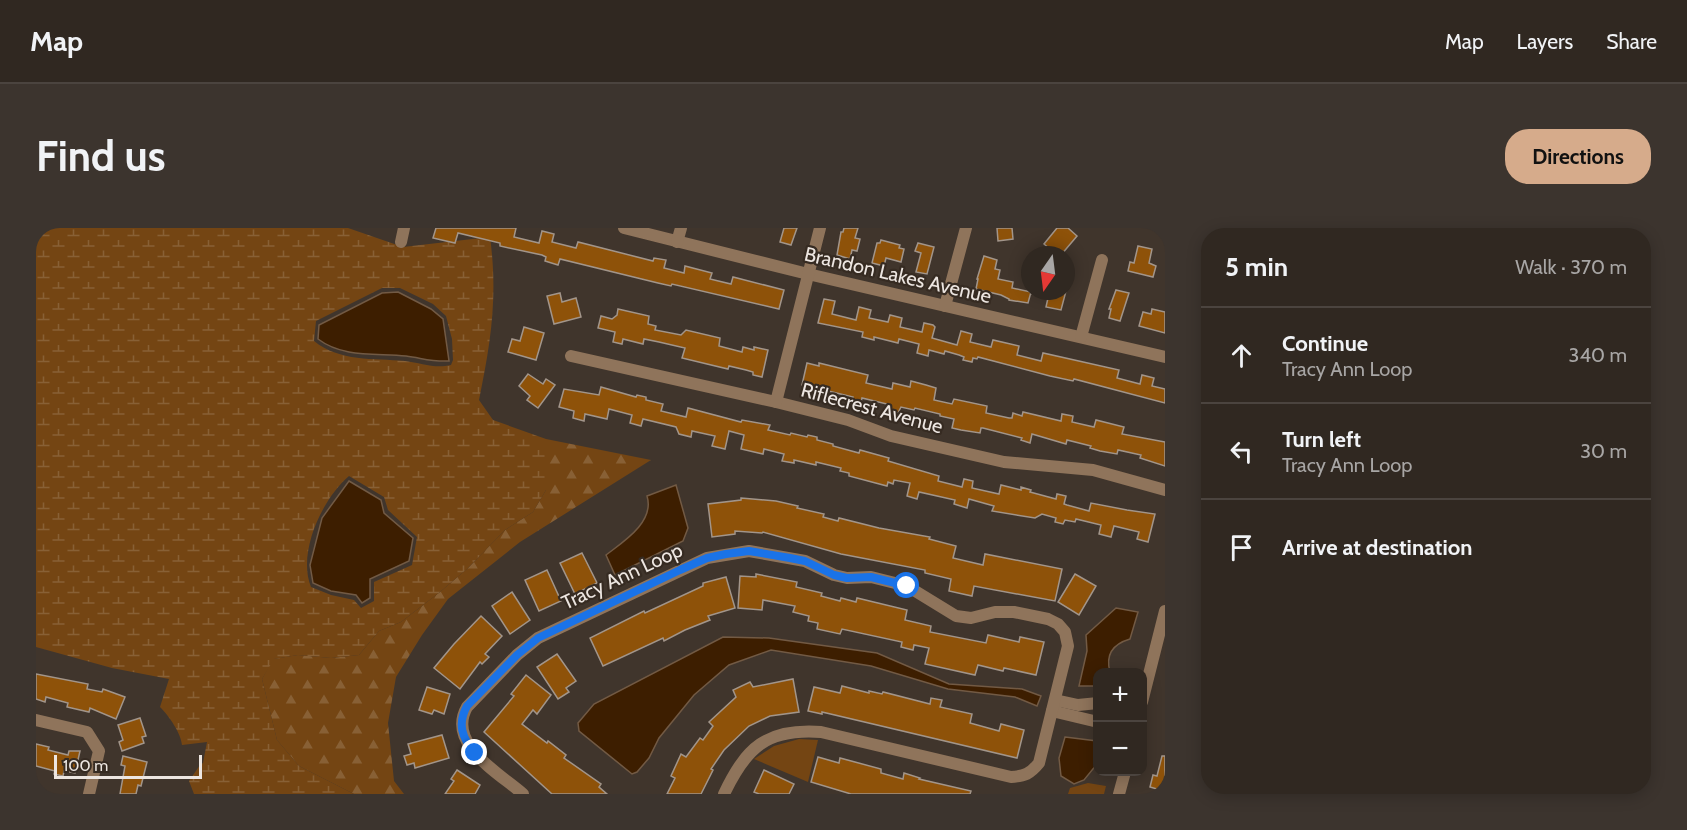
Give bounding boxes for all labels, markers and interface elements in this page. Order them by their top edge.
text: Map [30,24,83,58]
text: Map [1445,29,1484,54]
text: Layers [1517,29,1573,54]
text: Share [1606,29,1657,54]
button: Directions [1505,129,1651,184]
text: Find us [36,130,165,182]
street label: Brandon Lakes Avenue [802,242,994,308]
north arrow [1021,246,1075,300]
text: 5 min [1225,251,1288,283]
text: Walk · 370 m [1515,255,1627,279]
text: Continue [1282,330,1368,357]
icon: ahead [1225,339,1258,372]
text: 340 m [1569,343,1627,367]
text: Tracy Ann Loop [1282,357,1413,381]
street label: Riflecrest Avenue [798,378,946,438]
text: Turn left [1282,426,1361,453]
icon: left [1225,435,1258,468]
text: 30 m [1580,439,1627,463]
text: Tracy Ann Loop [1282,453,1413,477]
icon: arrive [1225,531,1258,564]
text: Arrive at destination [1282,534,1472,561]
street label: Tracy Ann Loop [558,538,686,614]
route start [893,572,919,598]
map controls [1093,668,1147,776]
button: + [1093,668,1147,722]
button: − [1093,722,1147,776]
route end [461,739,487,765]
scale bar [54,752,202,780]
text: 100 m [63,756,108,775]

